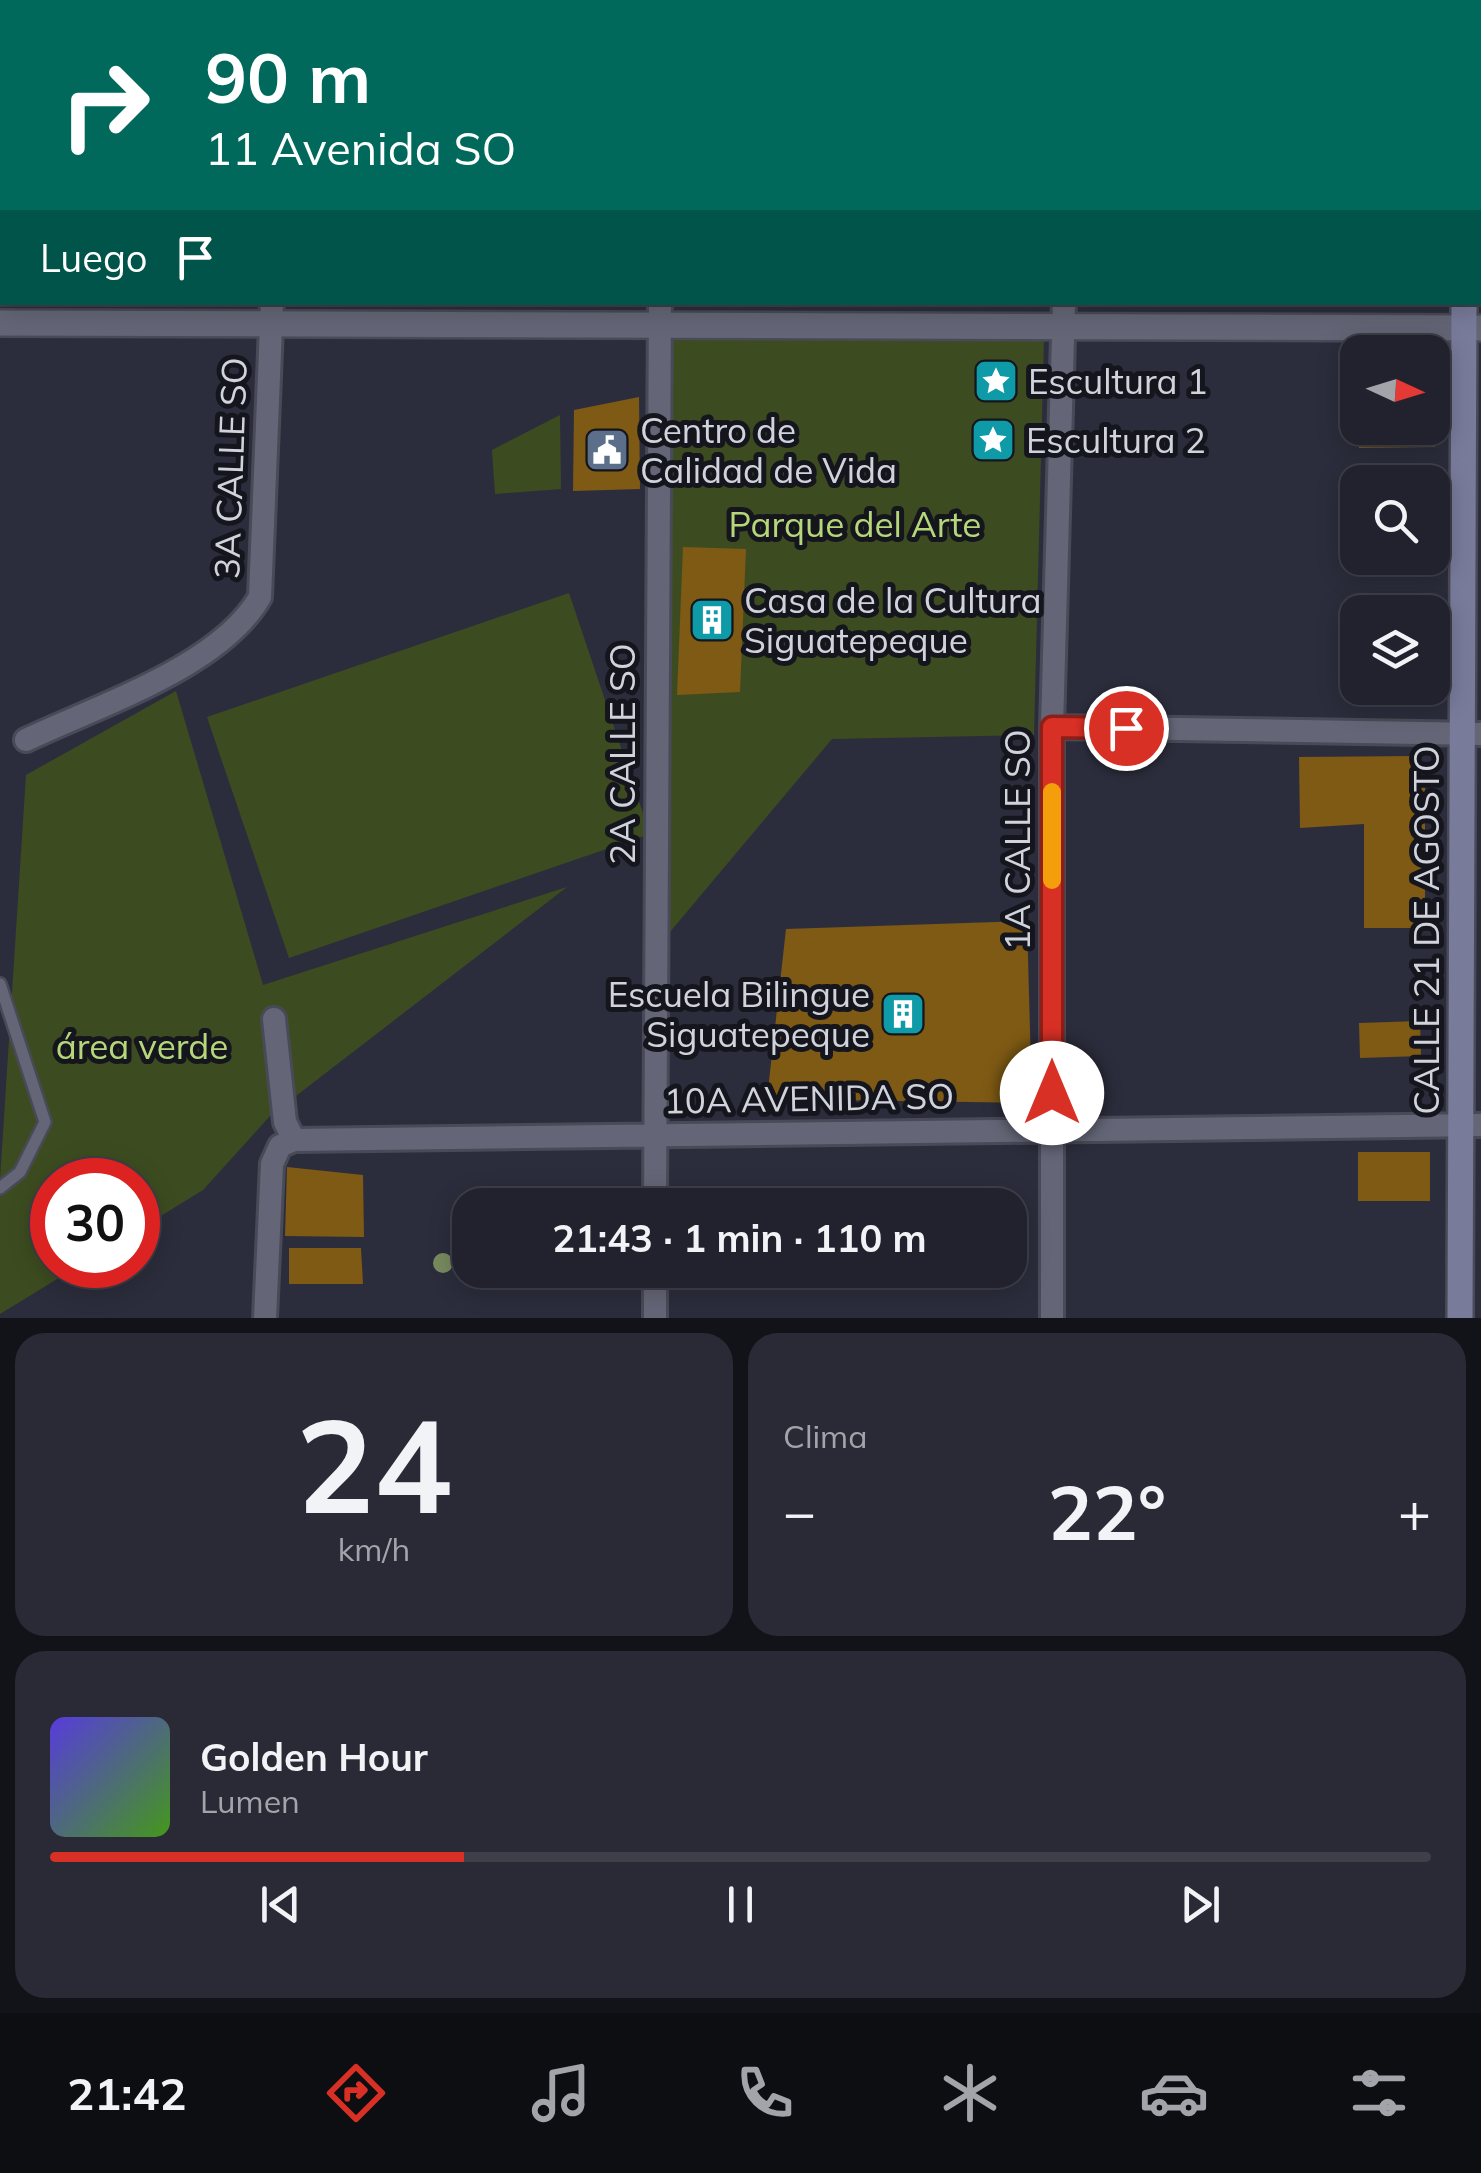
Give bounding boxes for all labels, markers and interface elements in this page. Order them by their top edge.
text: 90 m [205,33,371,121]
icon: right [40,40,170,170]
text: 11 Avenida SO [205,120,516,176]
icon: arrive [168,230,223,285]
text: Luego [40,234,148,282]
north arrow [1340,335,1450,445]
map controls [1340,335,1450,705]
street label: 3A CALLE SO [204,356,256,580]
place icon: Escultura 1 [973,358,1019,404]
place label: Escultura 1 [1028,359,1208,403]
place label: Centro de Calidad de Vida [640,408,897,492]
place icon: Escultura 2 [970,417,1016,463]
place label: Escultura 2 [1026,418,1206,462]
public building icon: Centro de Calidad de Vida [584,427,630,473]
button: search [1340,465,1450,575]
park label: Parque del Arte [729,502,981,546]
place label: Casa de la Cultura Siguatepeque [744,578,1042,662]
button: layers [1340,595,1450,705]
building icon: Casa de la Cultura Siguatepeque [689,597,735,643]
street label: 2A CALLE SO [600,643,644,865]
pin [1084,686,1169,771]
icon: arrive [1099,701,1154,756]
street label: 1A CALLE SO [995,729,1039,951]
street label: CALLE 21 DE AGOSTO [1404,745,1448,1115]
place label: Escuela Bilingue Siguatepeque [608,972,870,1056]
building icon: Escuela Bilingue Siguatepeque [880,991,926,1037]
park label: área verde [56,1024,228,1068]
position arrow [1000,1041,1104,1145]
street label: 10A AVENIDA SO [663,1073,955,1123]
speed limit sign: 30 [30,1158,160,1288]
text: 21:43 · 1 min · 110 m [552,1214,927,1262]
text: 24 [296,1382,452,1546]
text: Clima [783,1416,867,1456]
text: 22° [1048,1465,1166,1559]
text: − [783,1477,816,1546]
text: + [1398,1477,1431,1546]
text: km/h [338,1529,410,1569]
text: Golden Hour [200,1733,428,1781]
text: Lumen [200,1781,300,1821]
icon: previous [253,1877,308,1932]
icon: pause [713,1877,768,1932]
icon: next [1173,1877,1228,1932]
icon: directions [321,2058,391,2128]
icon: music [526,2058,596,2128]
icon: phone [730,2058,800,2128]
icon: climate [935,2058,1005,2128]
icon: car [1139,2058,1209,2128]
icon: filters [1344,2058,1414,2128]
text: 21:42 [67,2065,186,2121]

